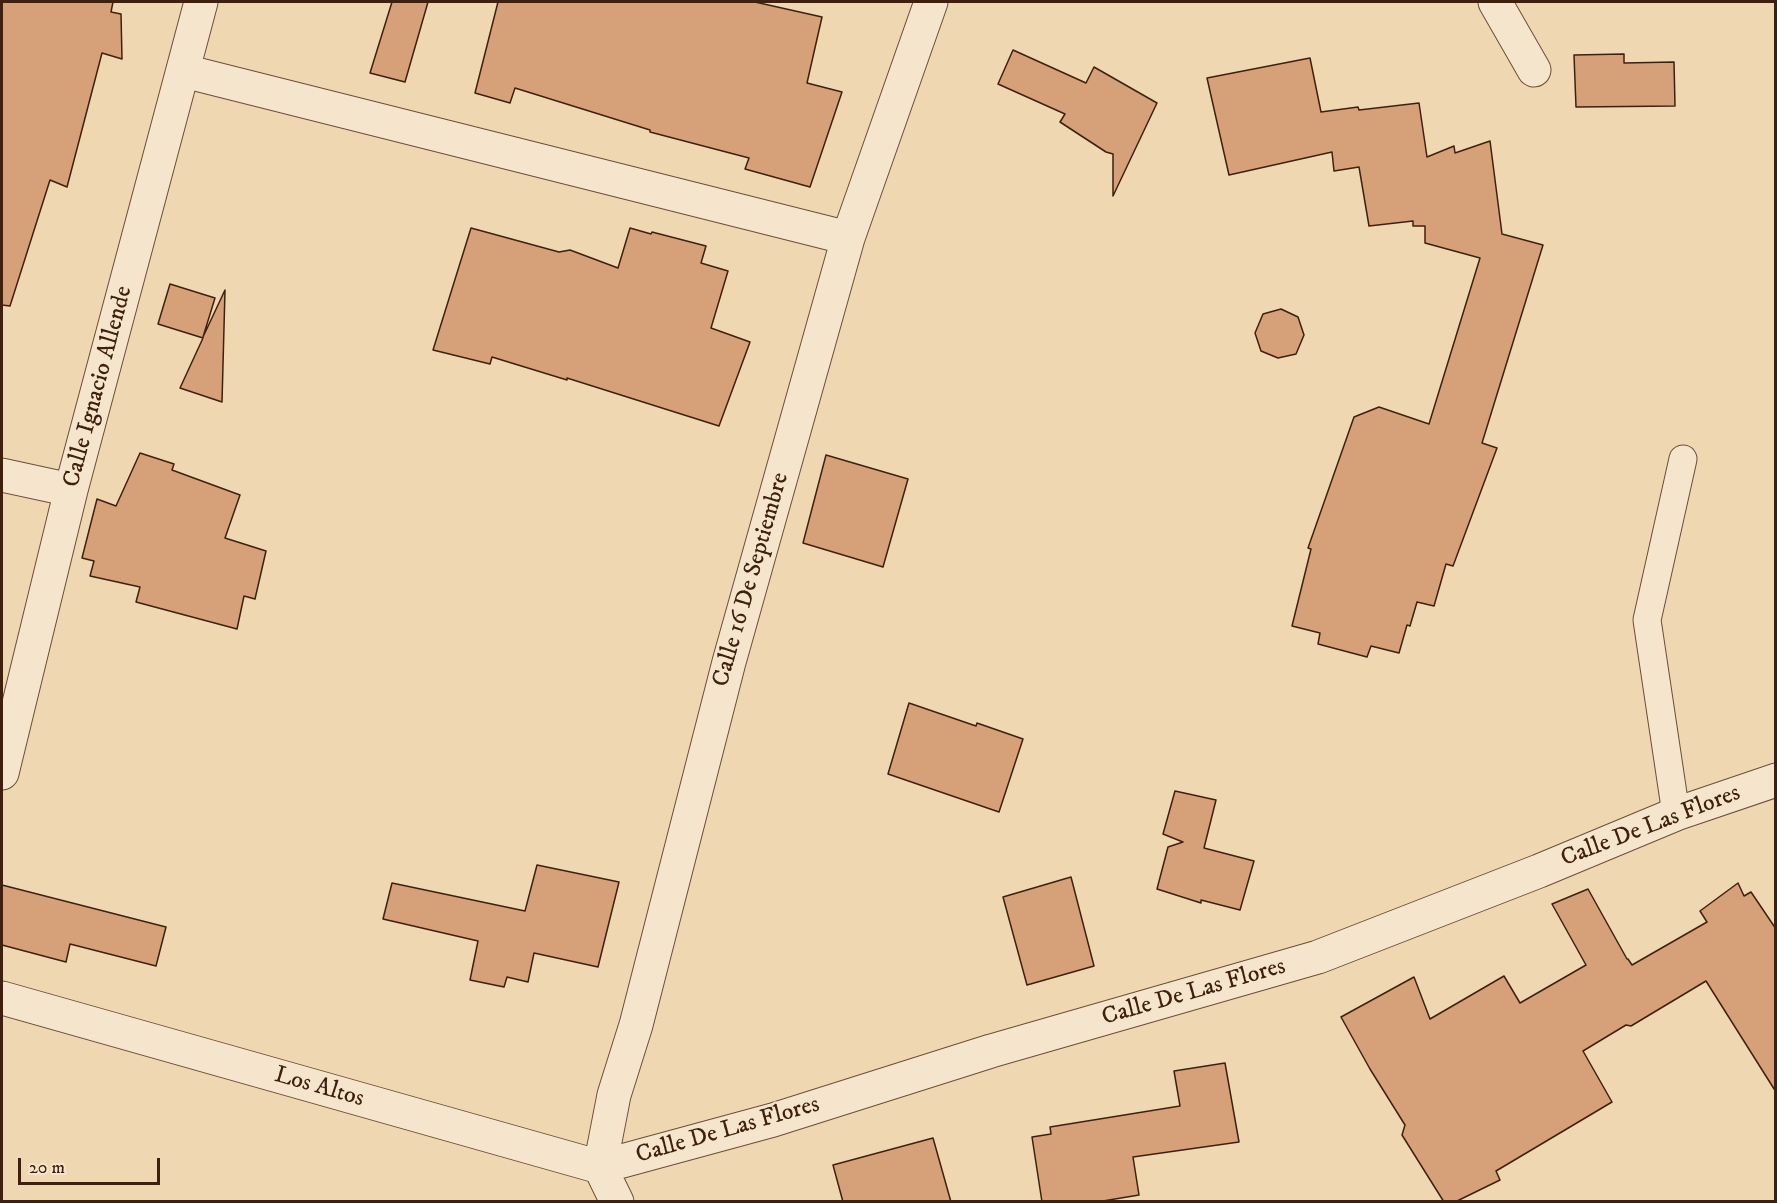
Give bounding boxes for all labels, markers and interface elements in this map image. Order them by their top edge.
street label: Calle Ignacio Allende [58,283,140,491]
street label: Calle 16 De Septiembre [708,470,796,690]
street label: Calle De Las Flores [1557,780,1745,874]
street label: Calle De Las Flores [1099,953,1289,1033]
street label: Los Altos [271,1061,367,1115]
street label: Calle De Las Flores [633,1091,823,1171]
scale bar [21,1146,164,1184]
text: 20 m [29,1157,65,1179]

